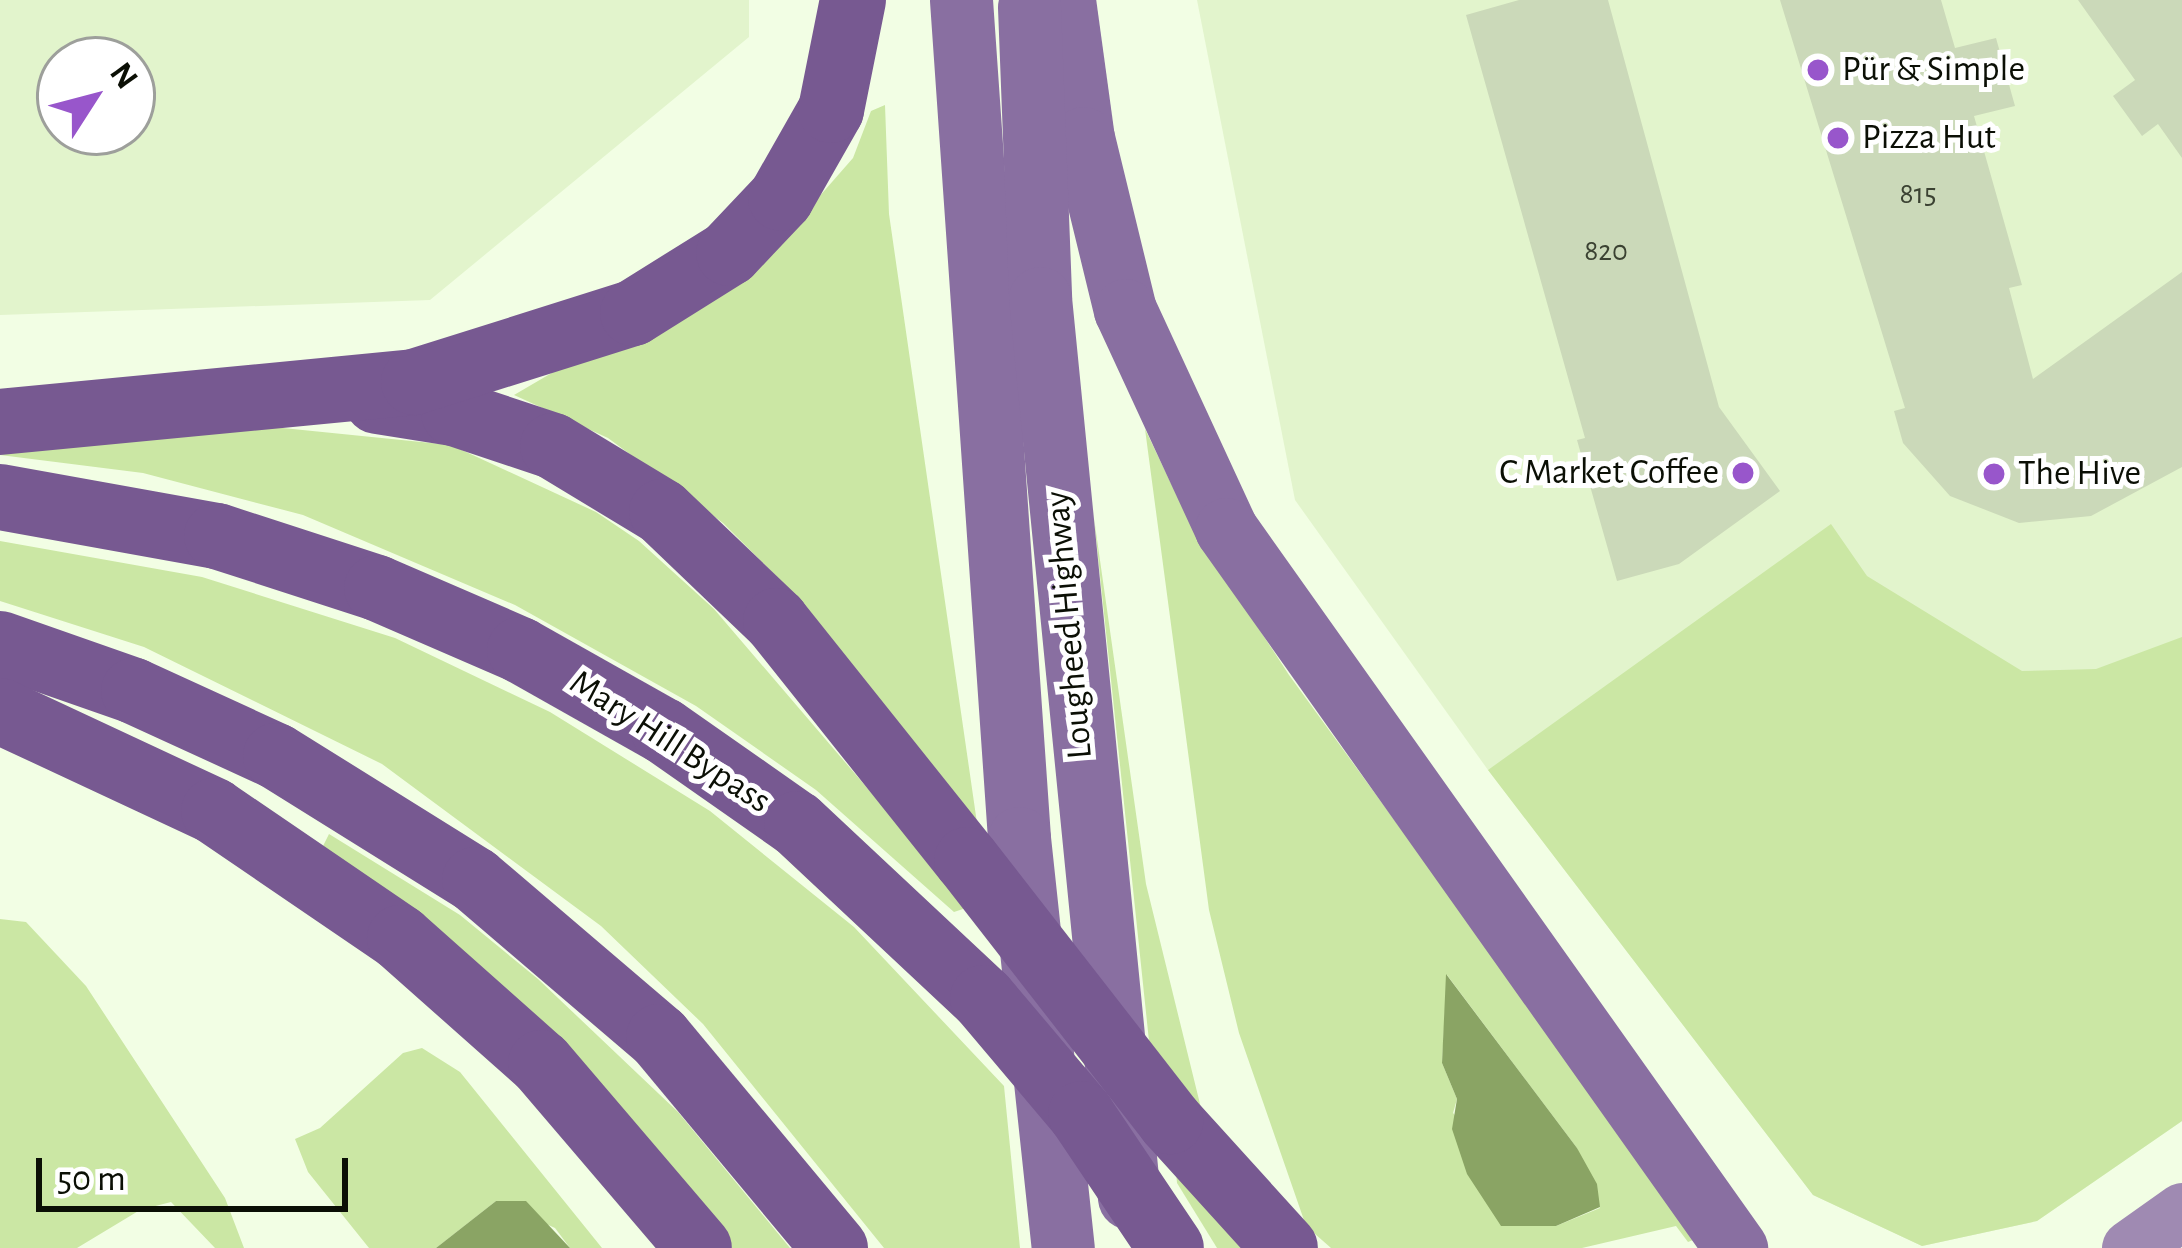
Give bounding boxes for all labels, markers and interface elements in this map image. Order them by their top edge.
north arrow [36,36,156,156]
place label: Pür & Simple [1842,48,2025,92]
text: N [103,57,143,95]
marker: Pür & Simple [1805,57,1831,83]
place label: Pizza Hut [1862,116,1996,160]
marker: Pizza Hut [1825,125,1851,151]
house number: 815 [1899,176,1937,212]
house number: 820 [1584,233,1628,269]
place label: C Market Coffee [1499,451,1719,495]
place label: The Hive [2018,452,2141,496]
marker: C Market Coffee [1730,460,1756,486]
marker: The Hive [1981,461,2007,487]
street label: Lougheed Highway [1036,489,1102,761]
street label: Mary Hill Bypass [561,661,779,823]
scale bar [42,1134,354,1208]
text: 50 m [57,1161,126,1197]

